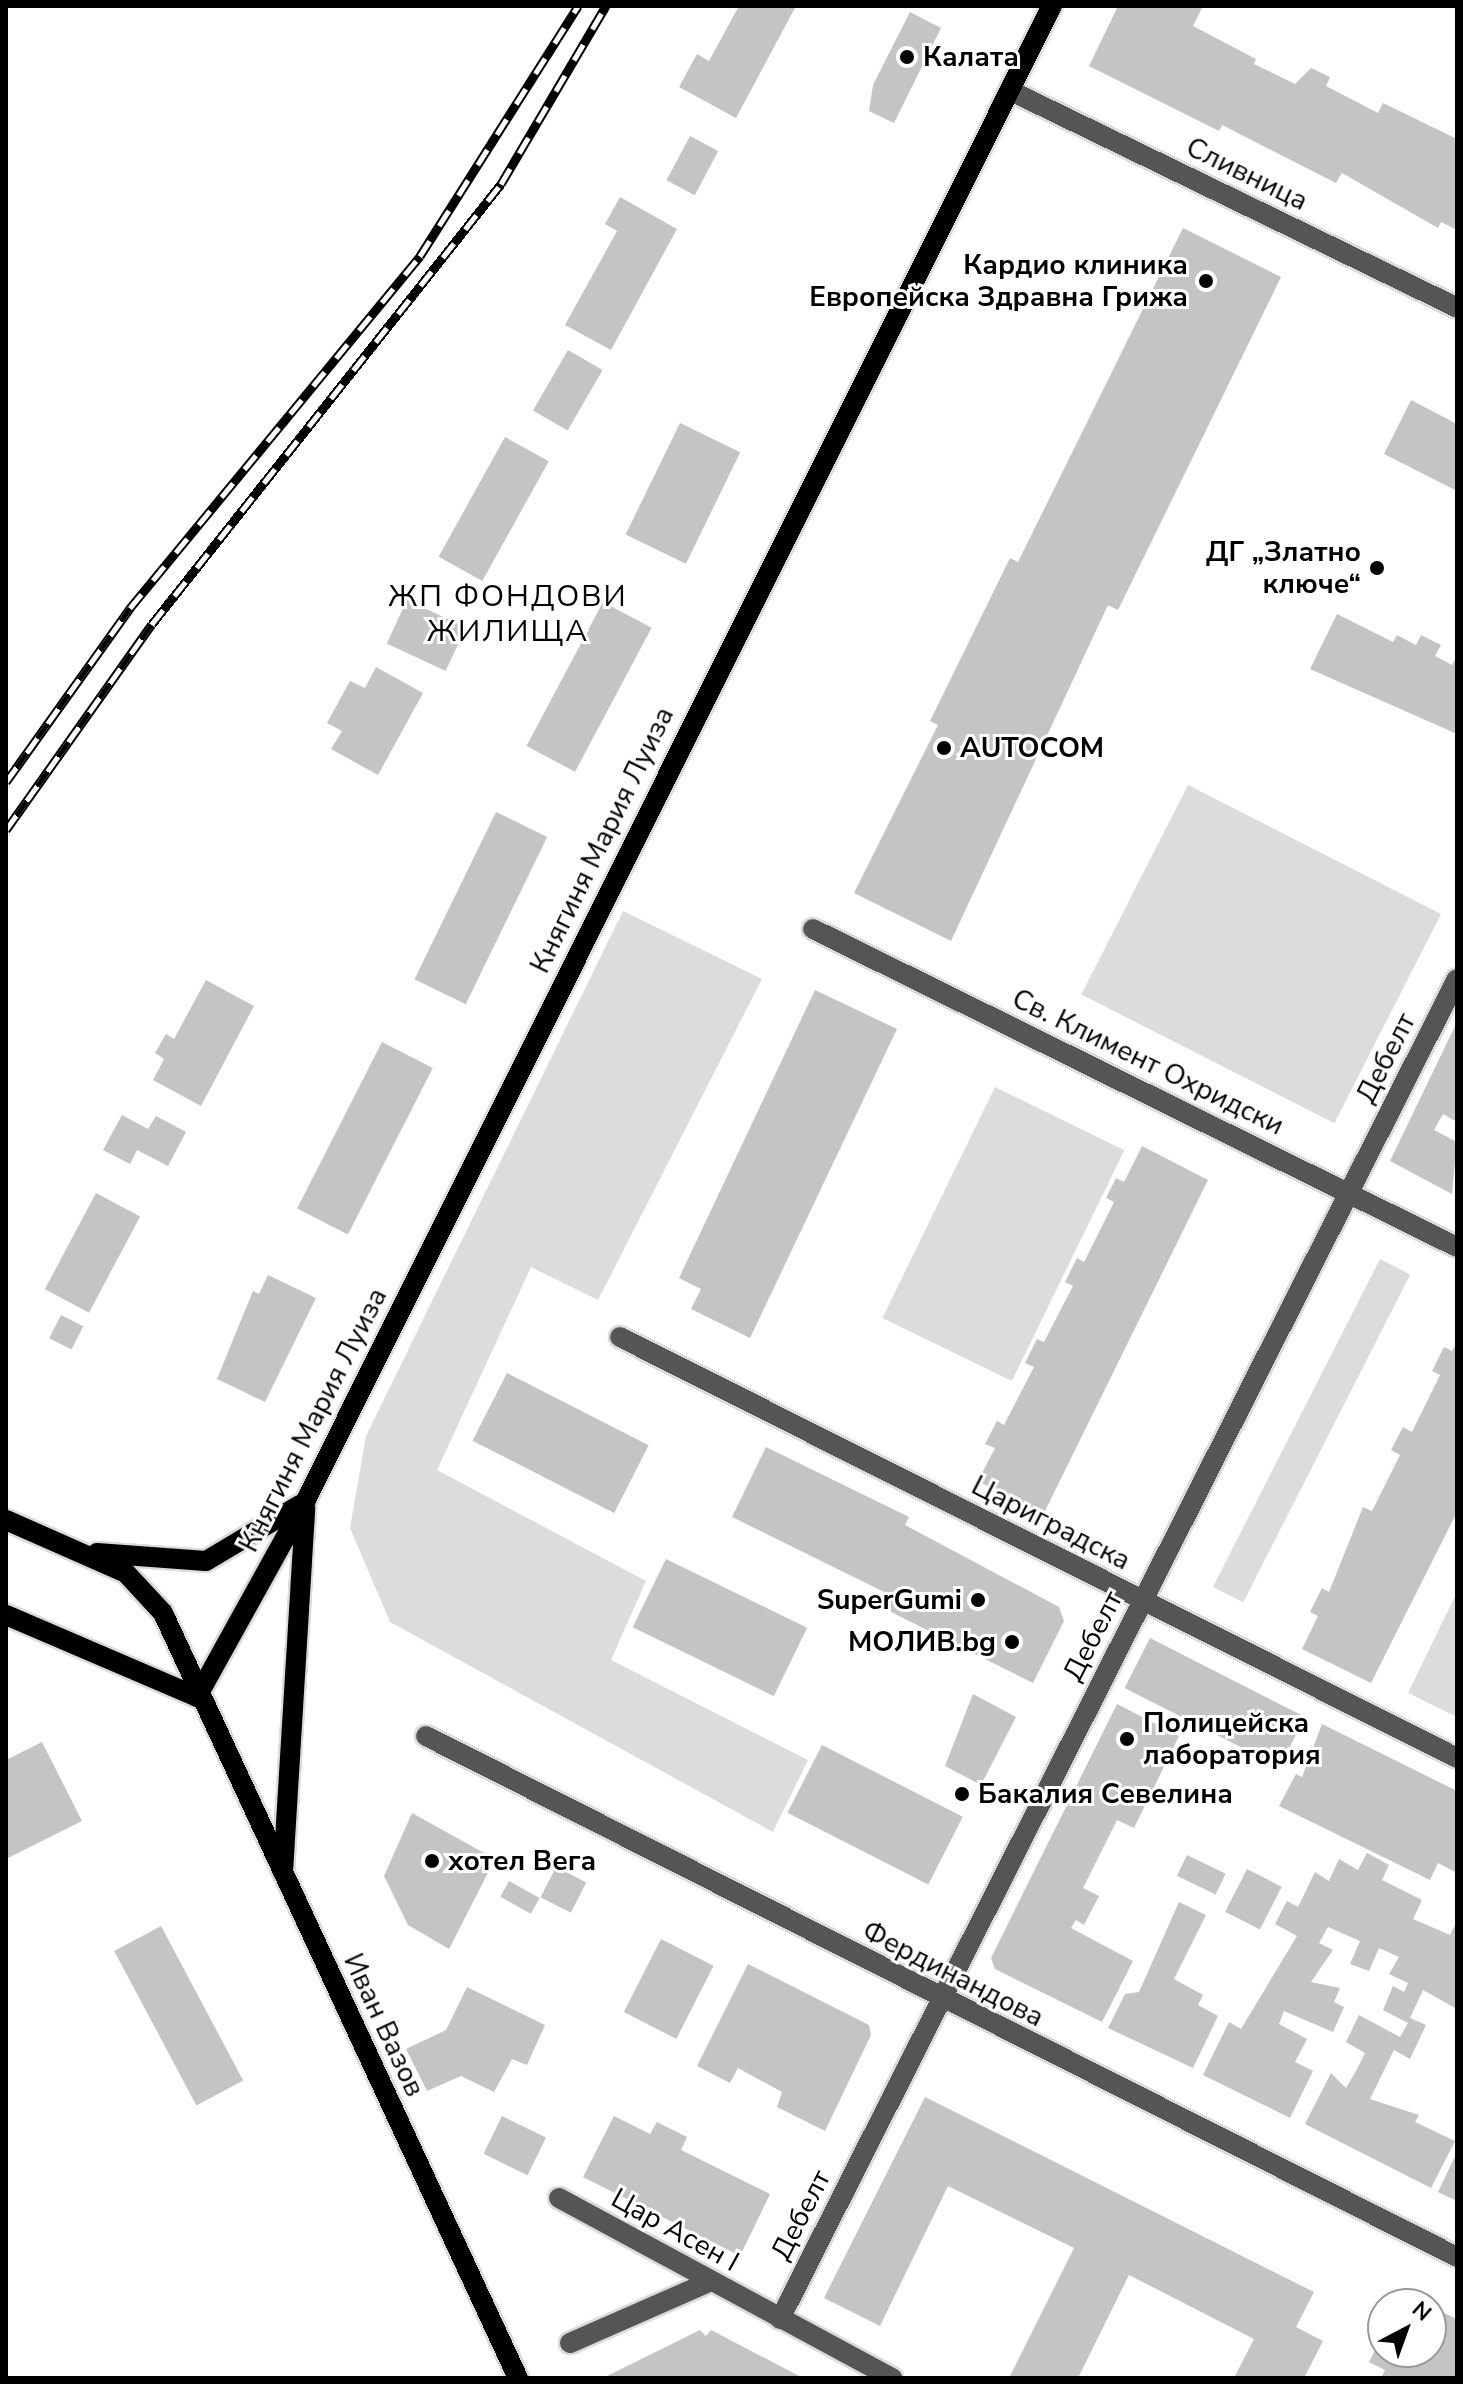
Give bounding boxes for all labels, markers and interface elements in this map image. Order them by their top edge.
place label: Калата [923,40,1019,74]
marker: Калата [898,48,916,66]
street label: Сливница [1181,130,1313,218]
place label: Кардио клиника Европейска Здравна Грижа [809,248,1188,314]
marker: Кардио клиника Европейска Здравна Грижа [1195,270,1217,292]
place label: ДГ „Златно ключе“ [1206,535,1361,601]
marker: ДГ „Златно ключе“ [1368,559,1386,577]
district label: ЖП ФОНДОВИ ЖИЛИЩА [388,579,628,650]
street label: Княгиня Мария Луиза [523,702,681,978]
place label: AUTOCOM [960,731,1104,765]
marker: AUTOCOM [935,739,953,757]
street label: Св. Климент Охридски [1007,982,1289,1142]
street label: Дебелт [1349,1007,1423,1109]
street label: Княгиня Мария Луиза [232,1282,394,1558]
street label: Цариградска [966,1469,1136,1577]
place label: SuperGumi [817,1583,962,1617]
street label: Дебелт [1056,1585,1130,1687]
marker: SuperGumi [969,1591,987,1609]
place label: МОЛИВ.bg [848,1625,996,1659]
marker: МОЛИВ.bg [1003,1633,1021,1651]
place label: Полицейска лаборатория [1143,1706,1321,1772]
marker: Полицейска лаборатория [1118,1730,1136,1748]
place label: Бакалия Севелина [978,1777,1233,1811]
marker: Бакалия Севелина [953,1785,971,1803]
place label: хотел Вега [448,1844,596,1878]
marker: хотел Вега [423,1852,441,1870]
street label: Фердинандова [857,1914,1049,2034]
street label: Иван Вазов [336,1948,432,2102]
street label: Дебелт [764,2164,838,2266]
street label: Цар Асен I [605,2181,745,2279]
north arrow [1367,2288,1447,2368]
text: N [1405,2295,1437,2328]

